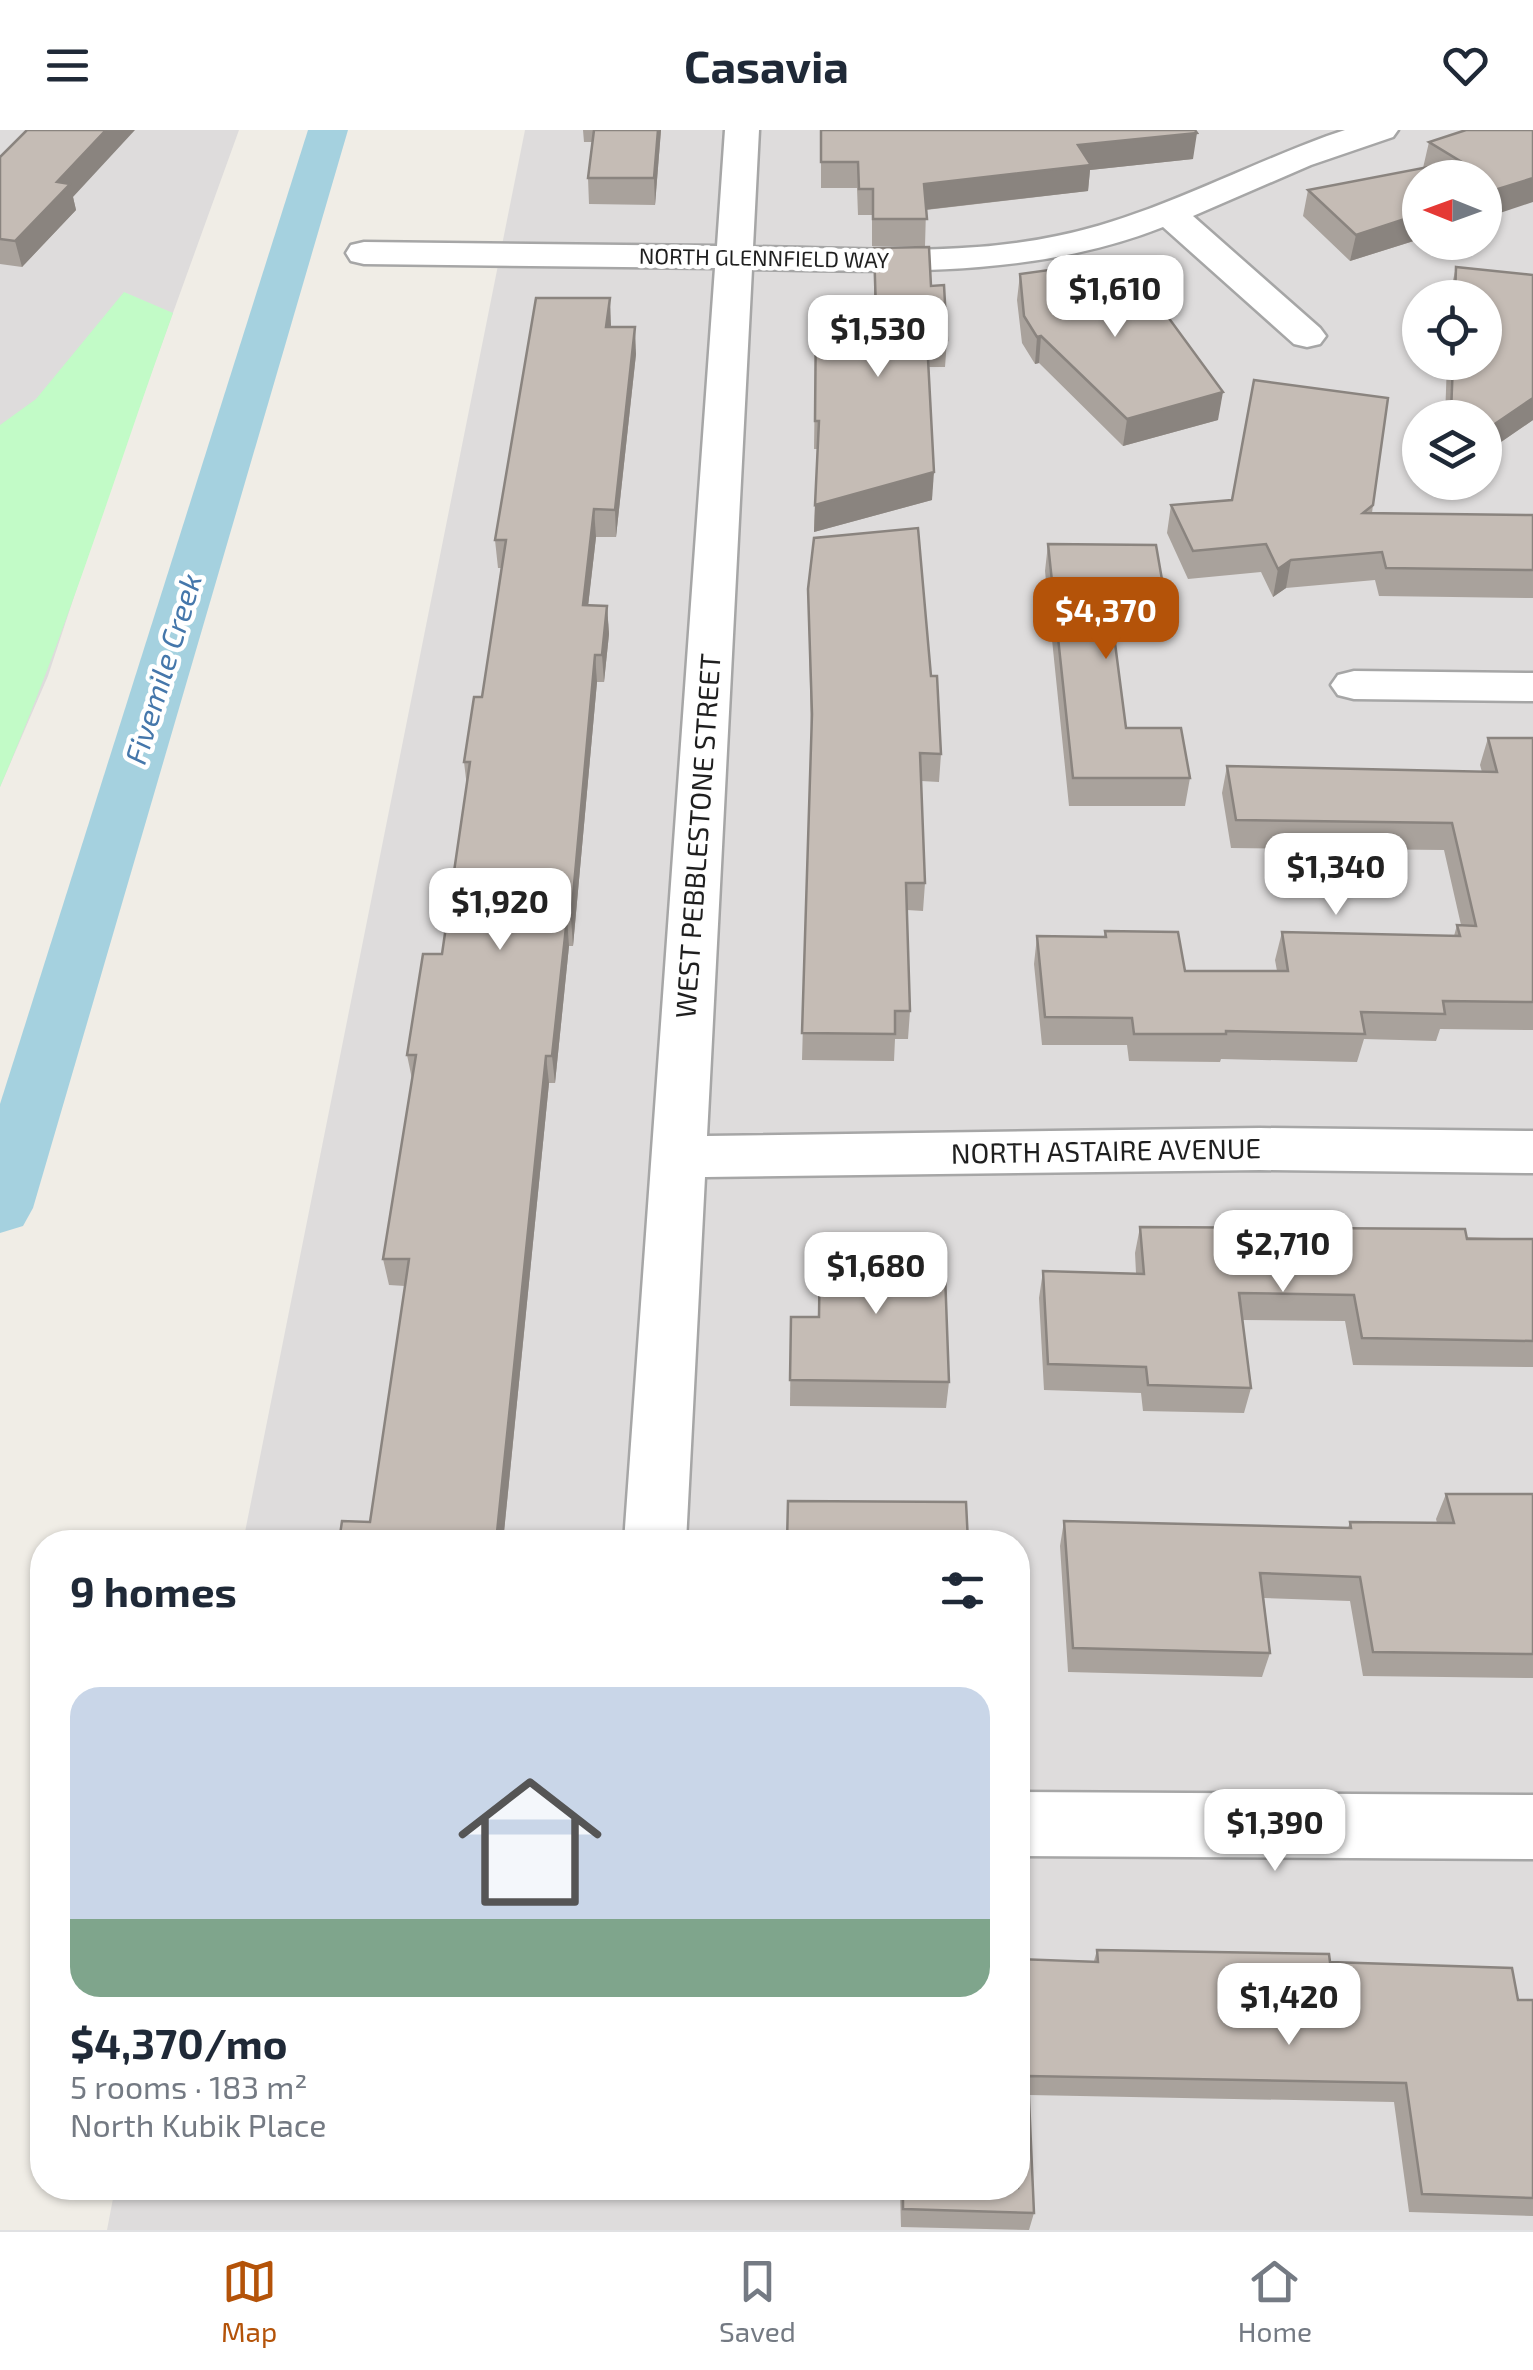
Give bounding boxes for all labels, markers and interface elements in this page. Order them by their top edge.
icon: menu [40,38,95,93]
text: Casavia [684,38,849,92]
icon: heart [1438,38,1493,93]
north arrow [1402,160,1502,260]
map controls [1402,160,1502,500]
street label: NORTH GLENNFIELD WAY [639,242,890,272]
pin: $1,610 [1034,255,1196,340]
text: $1,610 [1068,268,1162,306]
button: locate [1402,280,1502,380]
pin: $1,530 [797,295,959,380]
text: $1,530 [830,308,926,346]
button: layers [1402,400,1502,500]
water label: Fivemile Creek [116,569,208,768]
pin: $4,370 [1025,577,1187,662]
text: $4,370 [1055,590,1157,628]
street label: WEST PEBBLESTONE STREET [667,652,727,1019]
pin: $1,340 [1255,833,1417,918]
text: $1,340 [1287,846,1385,884]
pin: $1,920 [419,868,581,953]
text: $1,920 [451,881,549,919]
street label: NORTH ASTAIRE AVENUE [951,1130,1261,1170]
pin: $2,710 [1202,1210,1364,1295]
text: $2,710 [1236,1223,1330,1261]
pin: $1,680 [795,1232,957,1317]
text: $1,680 [826,1245,926,1283]
icon: filters [935,1563,990,1618]
text: 9 homes [70,1565,237,1615]
icon: home [440,1752,620,1932]
pin: $1,390 [1194,1789,1356,1874]
text: $1,390 [1226,1802,1324,1840]
pin: $1,420 [1208,1963,1370,2048]
text: $1,420 [1239,1976,1339,2014]
text: $4,370/mo [70,2017,287,2067]
text: 5 rooms · 183 m² [70,2067,308,2105]
text: North Kubik Place [70,2105,326,2143]
tab: Map [221,2254,277,2348]
tab: Saved [719,2254,796,2348]
tab: Home [1238,2254,1312,2348]

